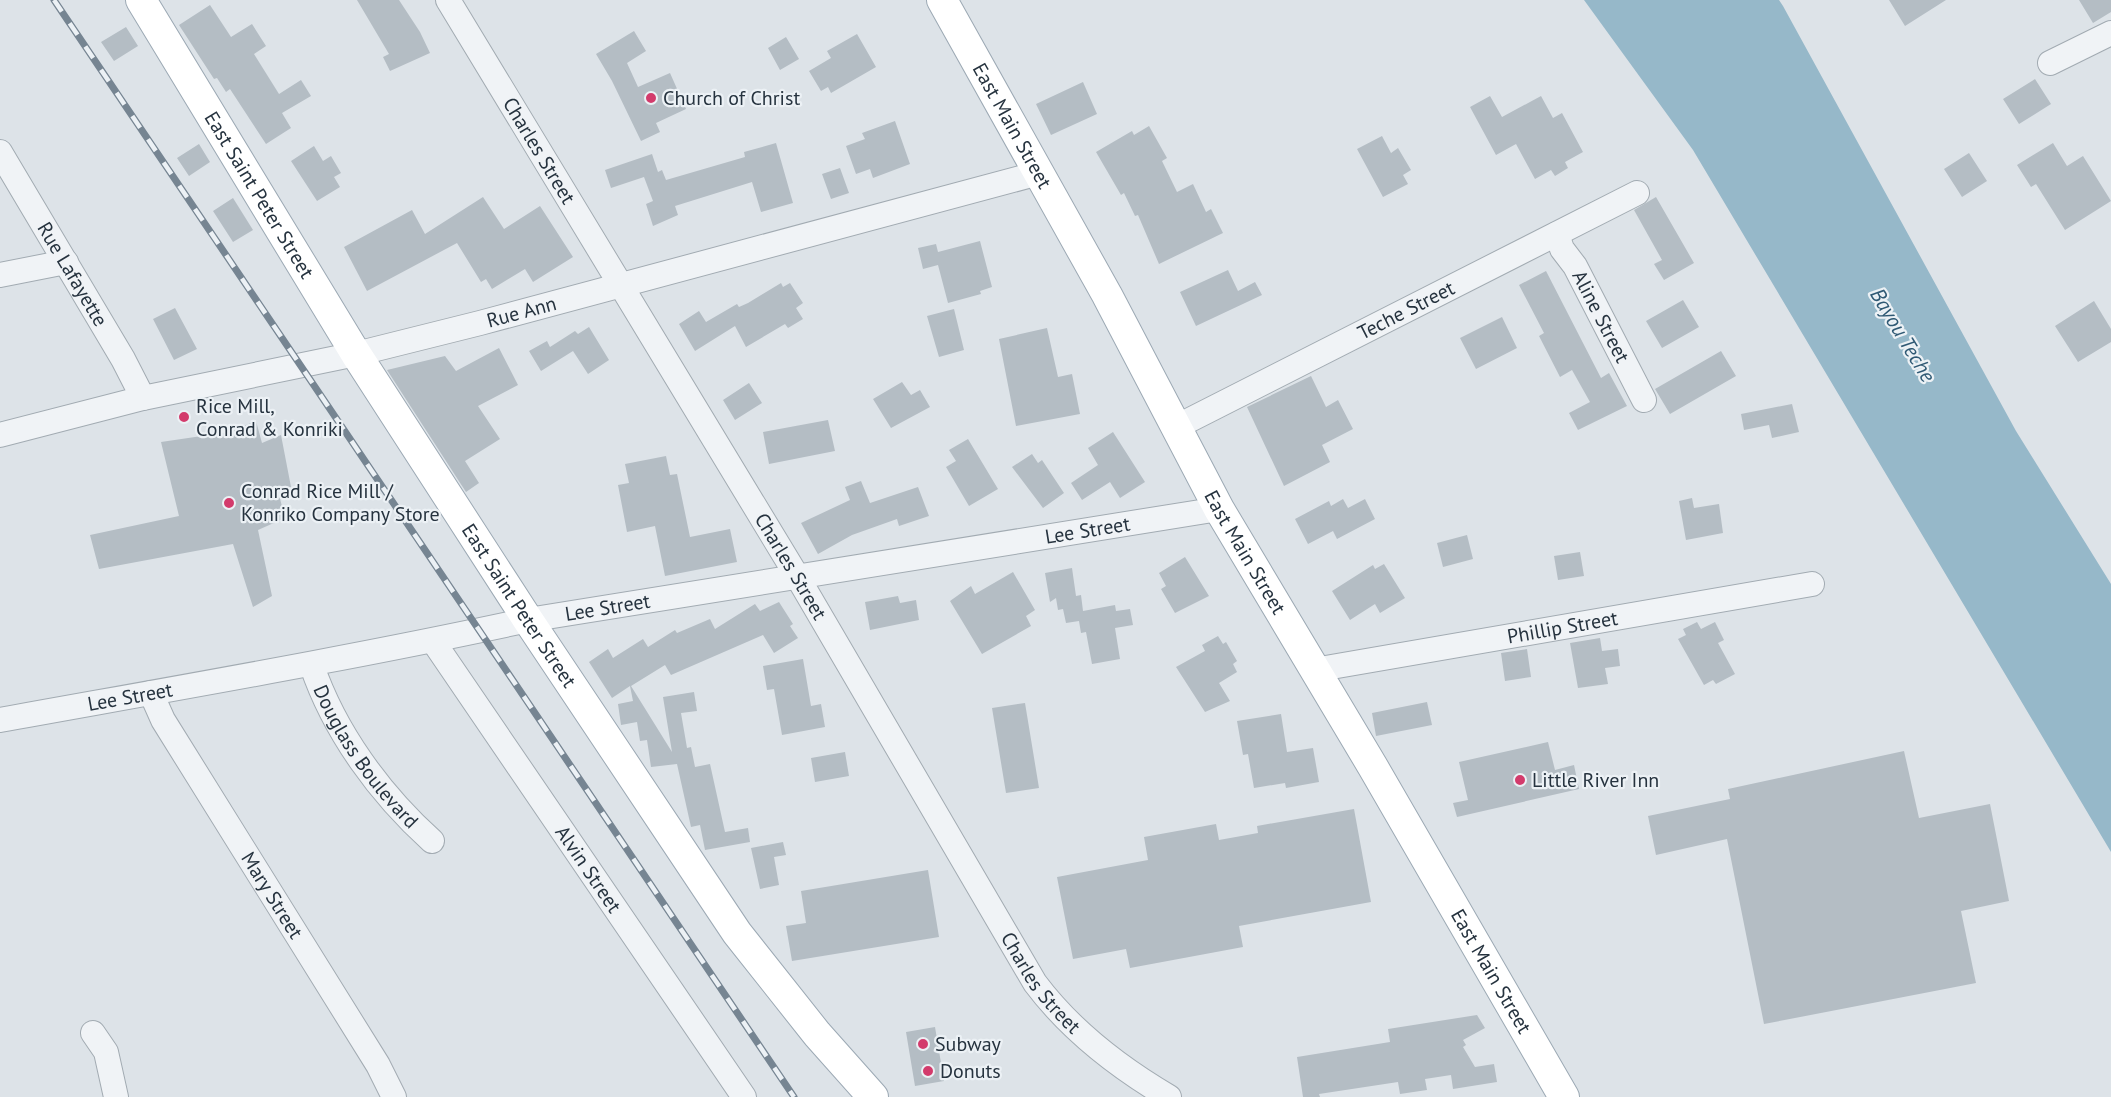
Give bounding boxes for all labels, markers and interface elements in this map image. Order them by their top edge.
street label: East Main Street [967,58,1058,193]
place label: Church of Christ [663,85,800,111]
marker: Church of Christ [644,91,658,105]
street label: Charles Street [497,92,582,209]
street label: East Saint Peter Street [199,107,320,283]
street label: Rue Lafayette [31,217,114,331]
street label: Aline Street [1566,266,1636,367]
street label: Teche Street [1353,275,1459,346]
water label: Bayou Teche [1864,283,1942,387]
street label: Rue Ann [484,290,559,334]
place label: Rice Mill, Conrad & Konriki [196,393,343,442]
marker: Rice Mill, Conrad & Konriki [177,410,191,424]
place label: Conrad Rice Mill / Konriko Company Store [241,478,440,527]
street label: East Main Street [1198,486,1292,619]
marker: Conrad Rice Mill / Konriko Company Store [222,496,236,510]
street label: Charles Street [749,508,833,625]
street label: Lee Street [1043,510,1132,550]
street label: East Saint Peter Street [456,519,583,693]
street label: Lee Street [563,588,652,627]
street label: Phillip Street [1505,605,1620,649]
street label: Lee Street [86,676,175,717]
street label: Douglass Boulevard [308,681,424,834]
place label: Little River Inn [1532,767,1659,793]
marker: Little River Inn [1513,773,1527,787]
street label: Alvin Street [550,820,628,918]
street label: Mary Street [235,847,309,944]
street label: East Main Street [1445,904,1538,1038]
street label: Charles Street [995,927,1086,1039]
place label: Subway [935,1031,1002,1057]
marker: Subway [916,1037,930,1051]
place label: Donuts [940,1058,1001,1084]
marker: Donuts [921,1064,935,1078]

